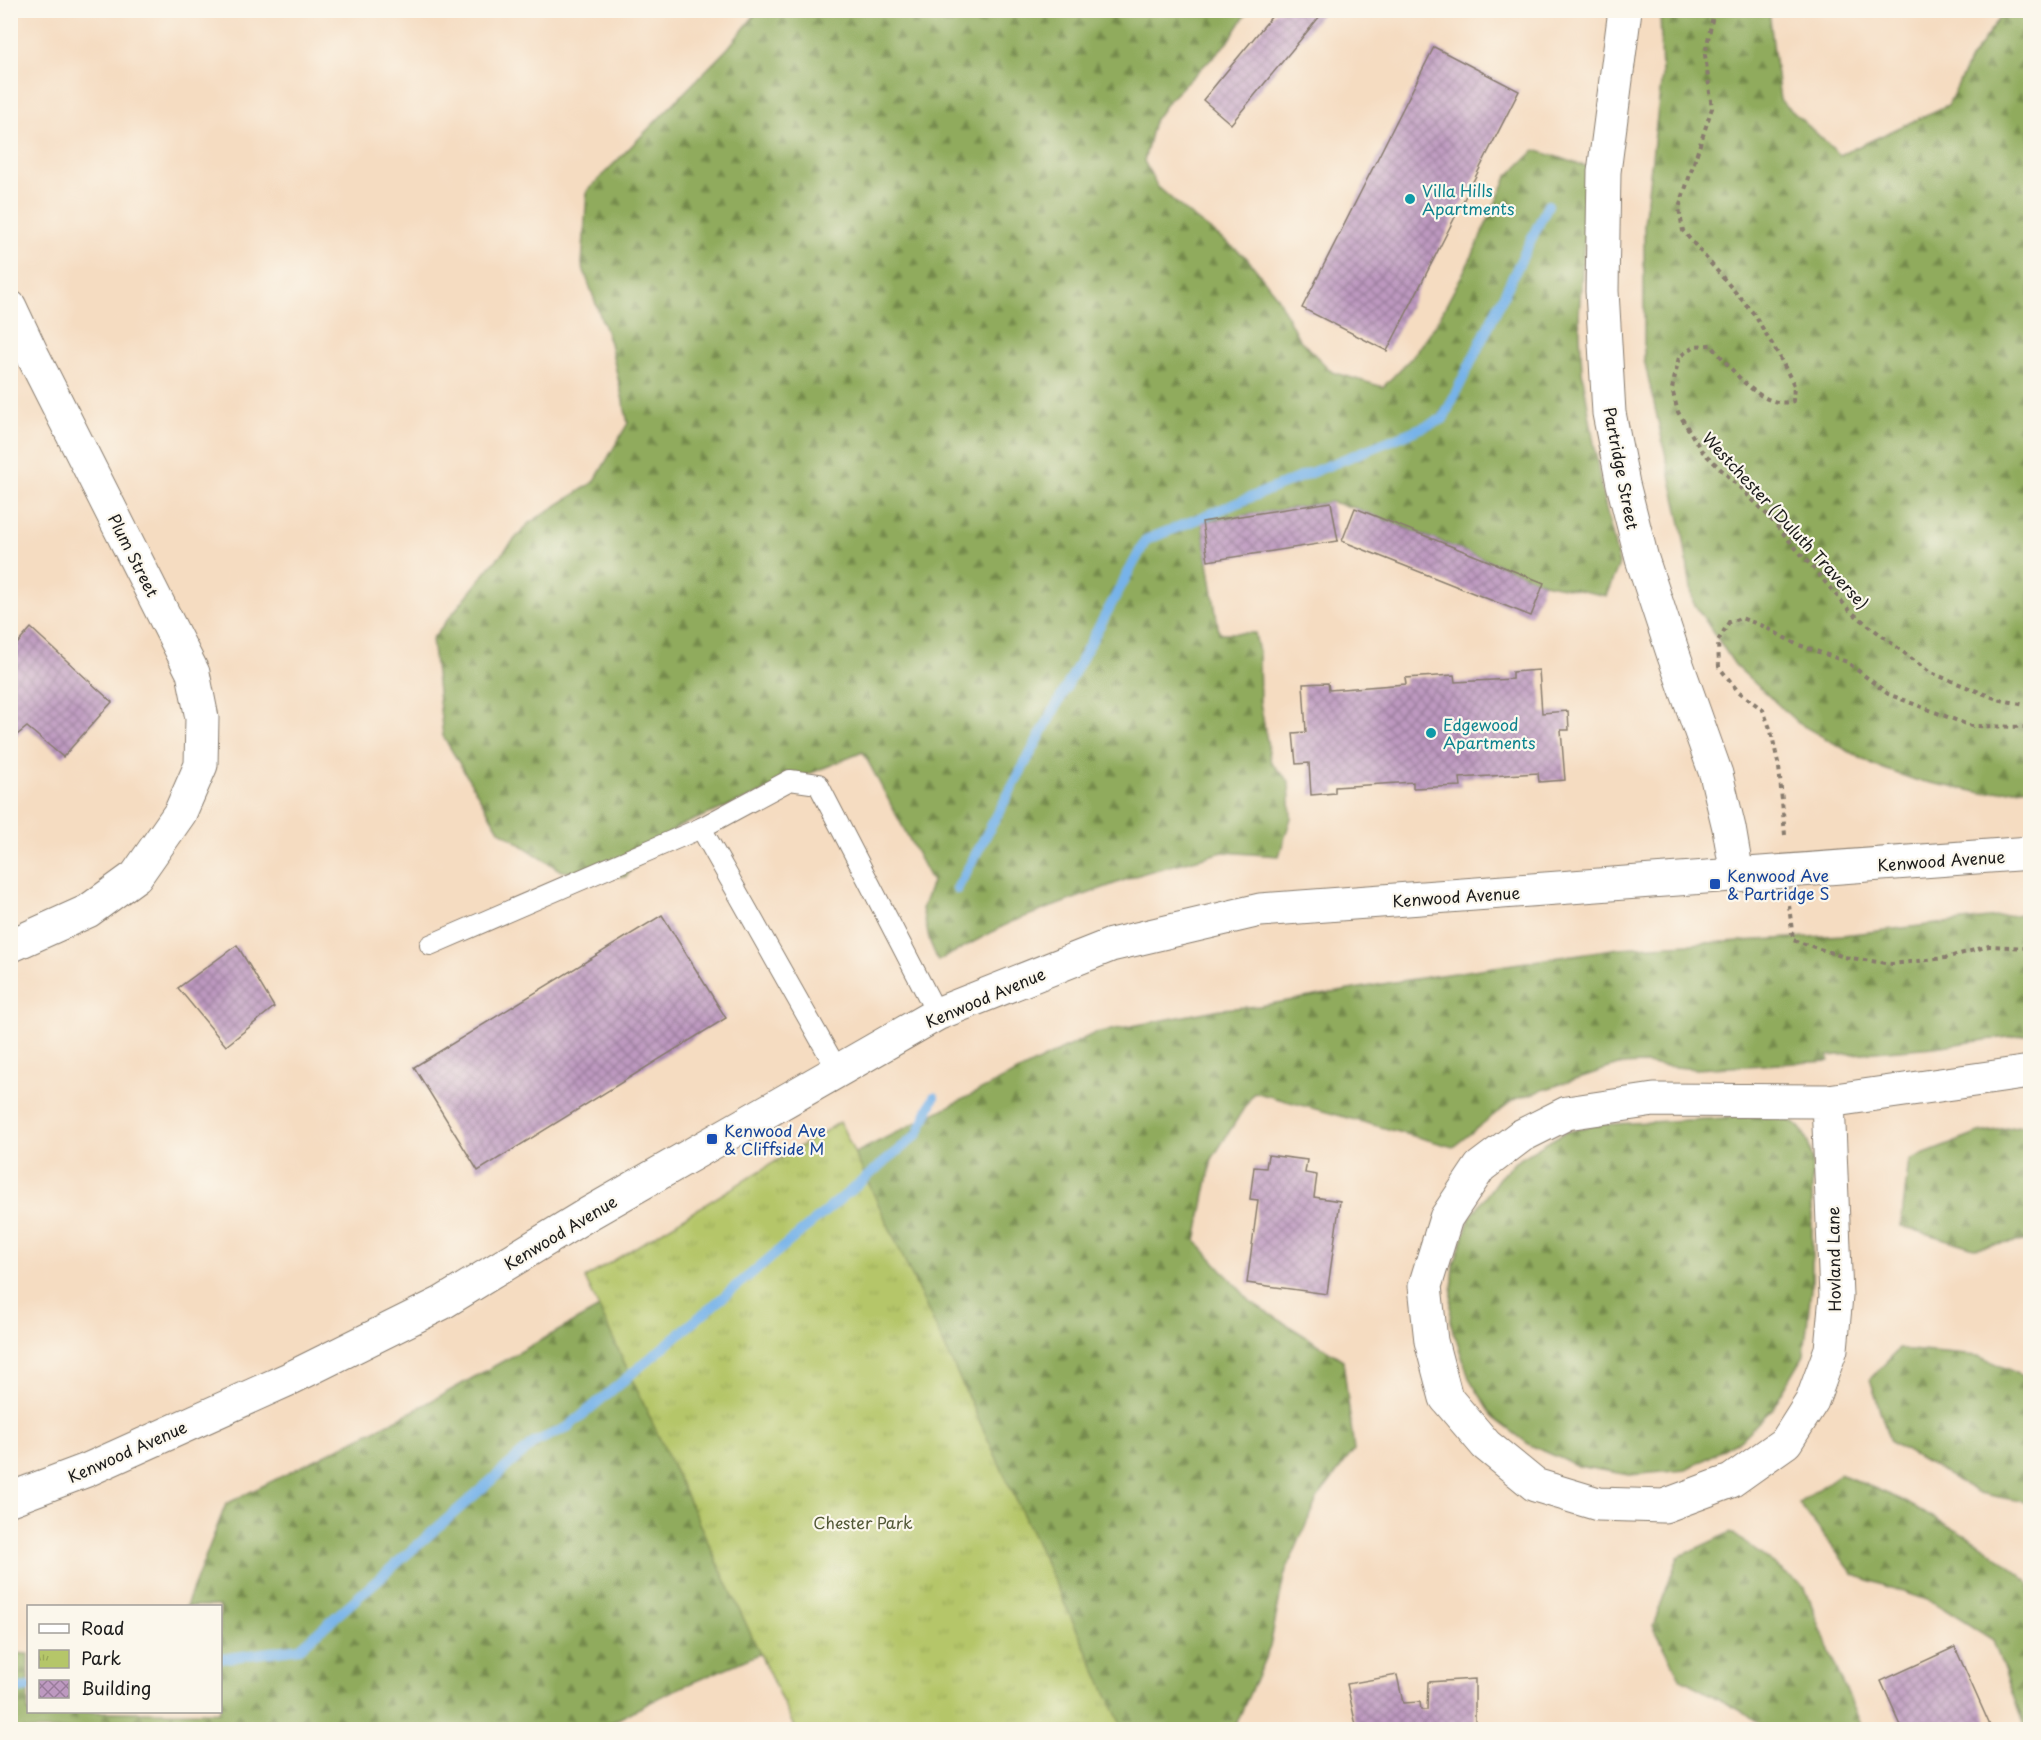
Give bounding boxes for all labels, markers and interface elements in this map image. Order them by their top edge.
place label: Villa Hills Apartments [1422,178,1514,220]
marker: Villa Hills Apartments [1403,192,1417,206]
street label: Partridge Street [1598,405,1646,532]
street label: Westchester (Duluth Traverse) [1697,426,1875,614]
street label: Plum Street [103,509,165,601]
place label: Edgewood Apartments [1443,712,1535,754]
marker: Edgewood Apartments [1424,726,1438,740]
street label: Kenwood Avenue [1876,844,2006,876]
place label: Kenwood Ave & Partridge S [1727,863,1830,905]
marker: Kenwood Ave & Partridge S [1708,877,1722,891]
street label: Kenwood Avenue [1391,880,1521,912]
street label: Kenwood Avenue [921,961,1049,1033]
place label: Kenwood Ave & Cliffside M [724,1118,826,1160]
marker: Kenwood Ave & Cliffside M [705,1132,719,1146]
street label: Kenwood Avenue [499,1189,621,1275]
street label: Hovland Lane [1820,1206,1846,1312]
street label: Kenwood Avenue [64,1414,191,1488]
park label: Chester Park [813,1510,913,1534]
legend [27,1605,222,1713]
text: Road [81,1614,125,1641]
text: Park [81,1644,121,1671]
text: Building [81,1674,151,1701]

